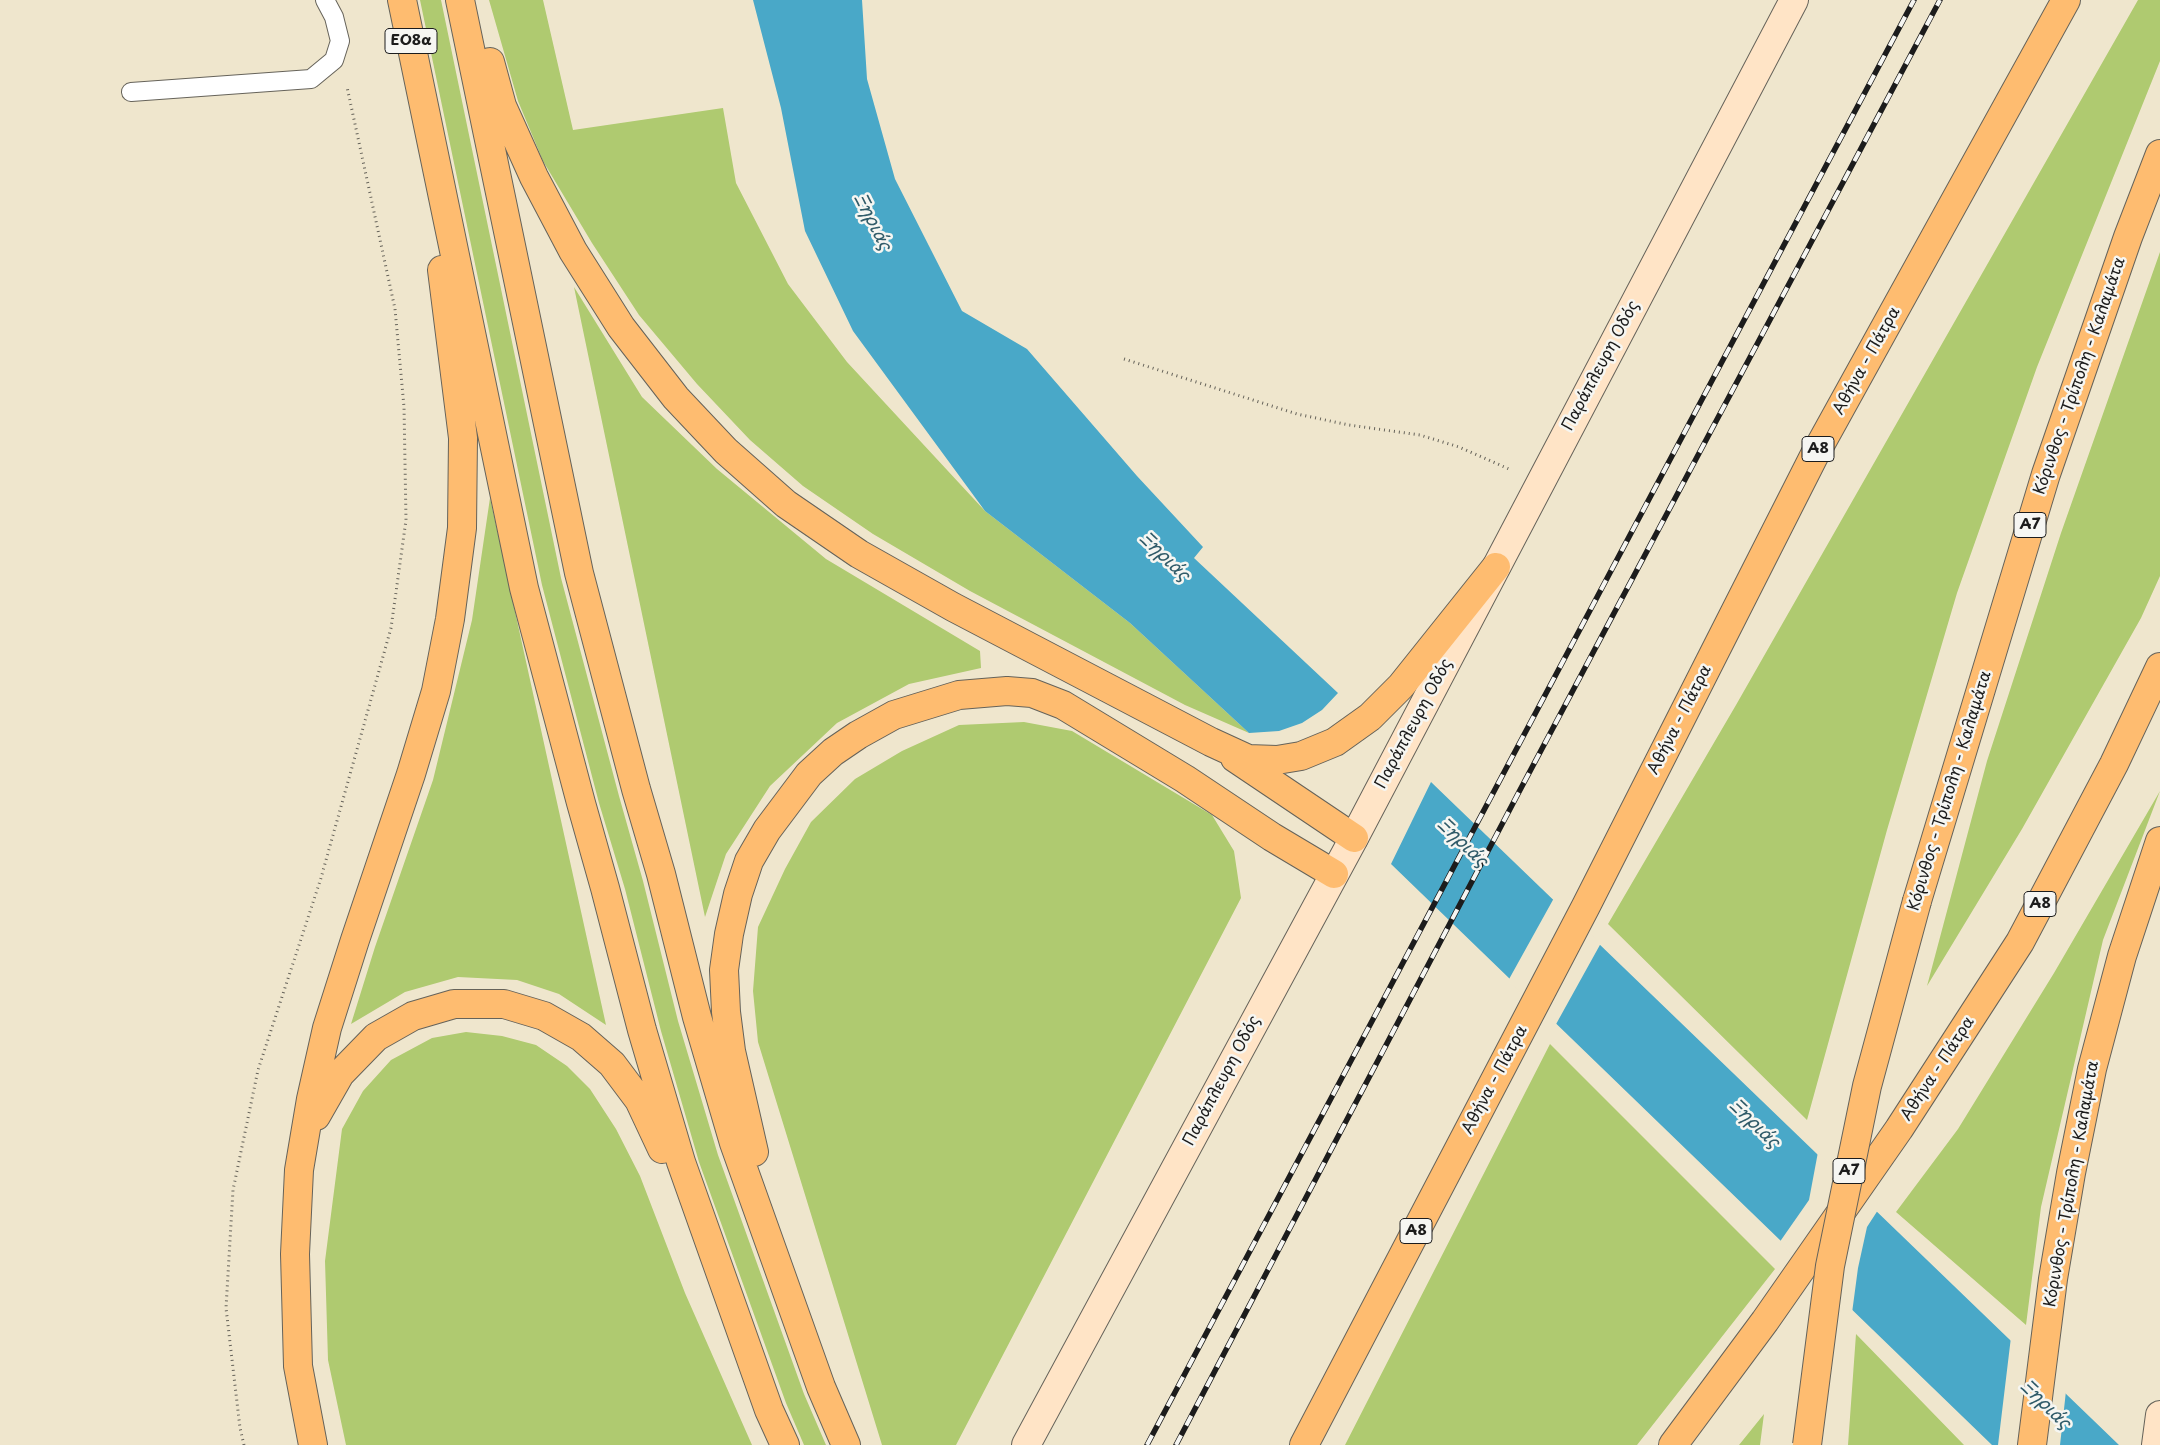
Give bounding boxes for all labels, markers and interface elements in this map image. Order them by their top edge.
road number: ΕΟ8α [385,28,437,54]
water label: Ξηριάς [848,190,896,254]
street label: Κόρινθος - Τρίπολη - Καλαμάτα [2030,255,2130,497]
street label: Παράπλευρη Οδός [1559,298,1643,434]
street label: Αθήνα - Πάτρα [1829,304,1905,418]
road number: Α8 [1802,436,1834,462]
road number: Α7 [2014,512,2046,538]
water label: Ξηριάς [1134,528,1194,586]
street label: Παράπλευρη Οδός [1372,656,1456,792]
street label: Αθήνα - Πάτρα [1644,662,1716,778]
street label: Κόρινθος - Τρίπολη - Καλαμάτα [1904,669,1996,913]
water label: Ξηριάς [1432,814,1492,872]
road number: Α8 [2024,892,2056,916]
street label: Παράπλευρη Οδός [1180,1013,1264,1149]
street label: Αθήνα - Πάτρα [1897,1013,1979,1125]
street label: Αθήνα - Πάτρα [1458,1022,1532,1138]
street label: Κόρινθος - Τρίπολη - Καλαμάτα [2041,1059,2103,1309]
water label: Ξηριάς [1724,1095,1784,1153]
road number: Α7 [1833,1158,1865,1184]
road number: Α8 [1400,1218,1432,1244]
water label: Ξηριάς [2015,1376,2075,1434]

